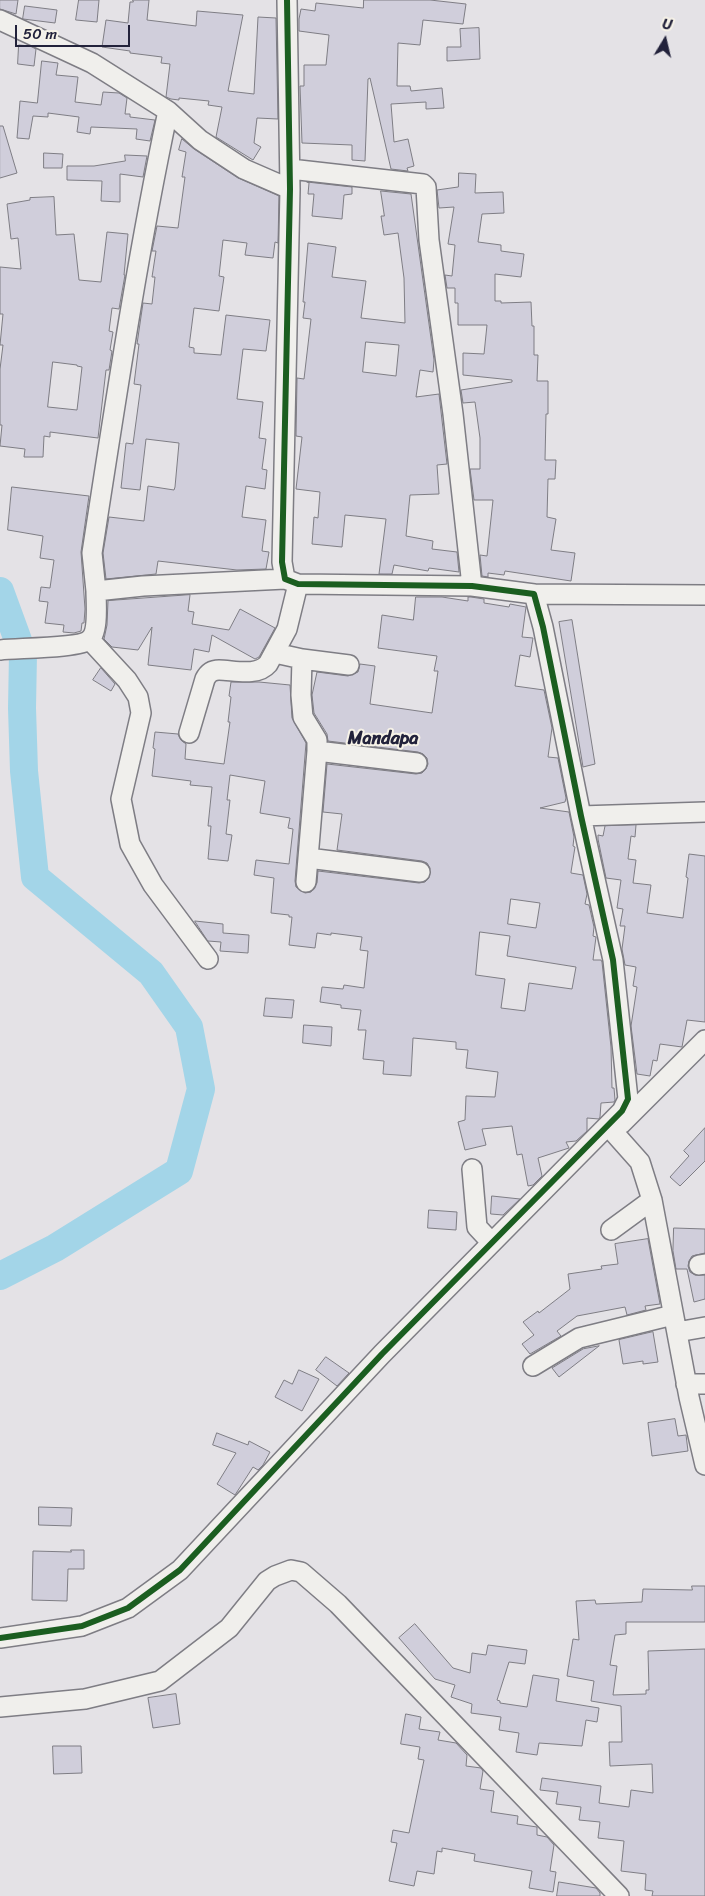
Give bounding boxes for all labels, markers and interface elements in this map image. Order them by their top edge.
text: U [661,12,674,38]
scale bar [18,15,132,47]
north arrow [640,15,690,65]
text: 50 m [23,21,57,47]
district label: Mandapa [348,728,418,750]

